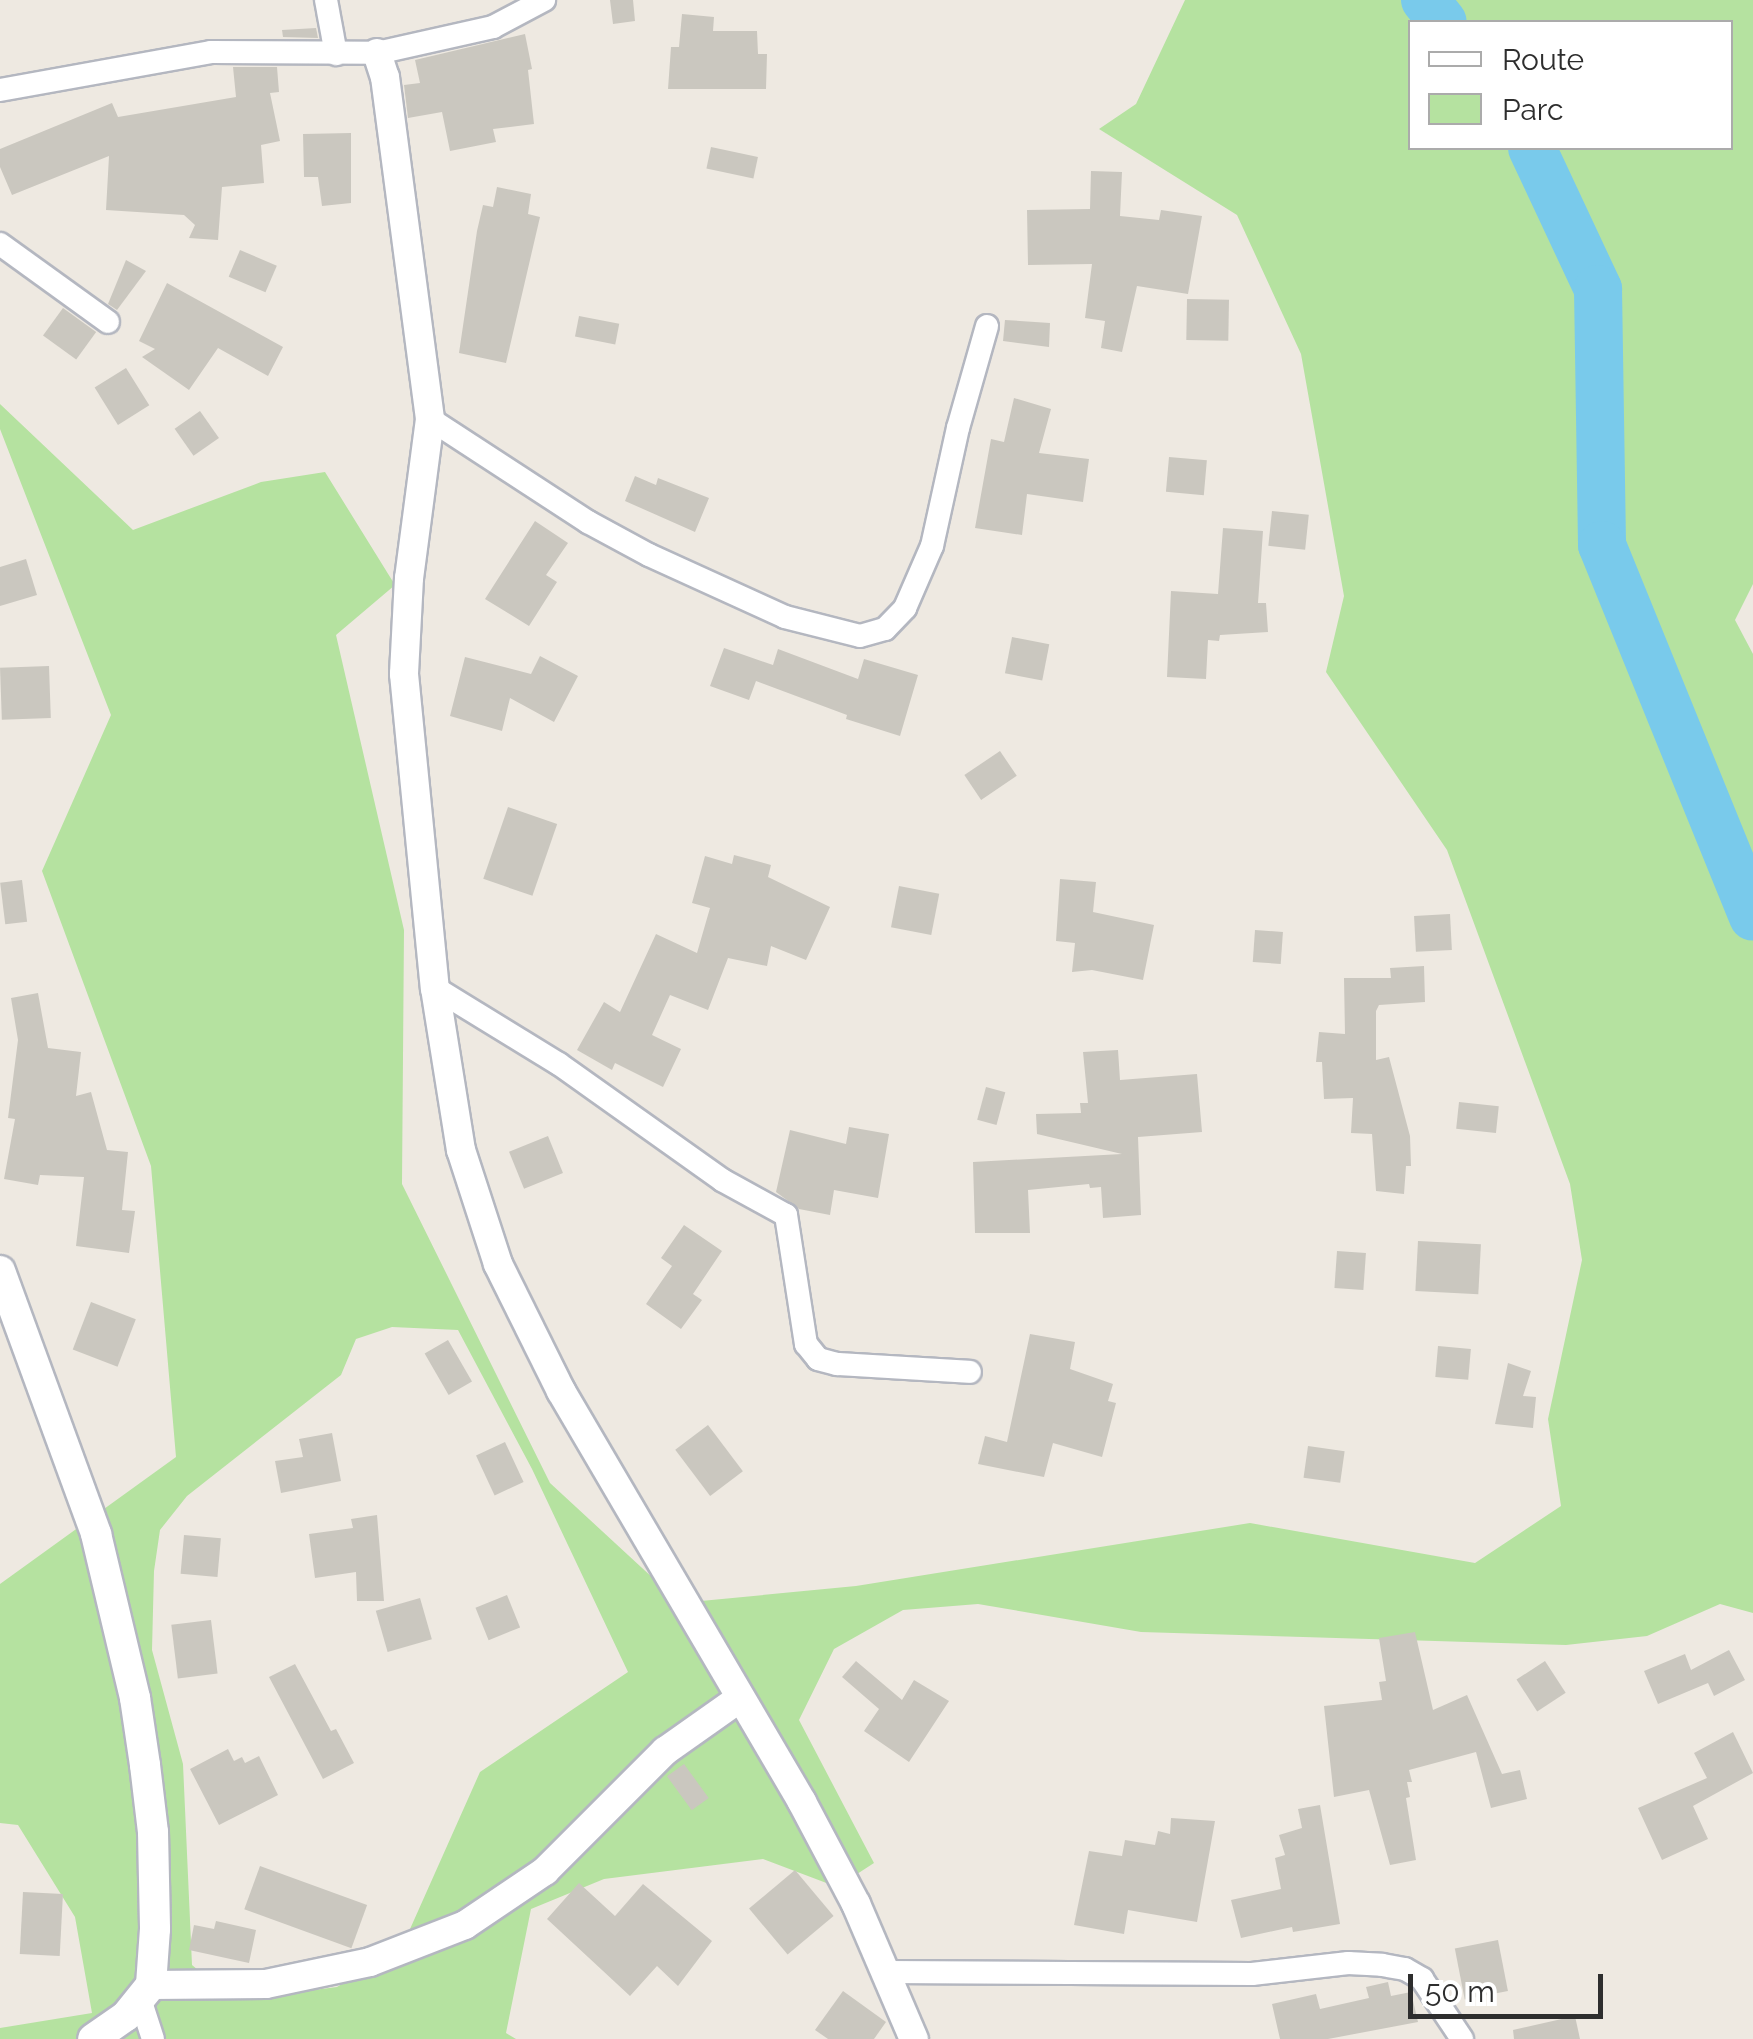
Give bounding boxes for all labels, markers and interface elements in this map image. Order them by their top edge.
legend [1408,20,1733,150]
text: Route [1502,42,1584,77]
text: Parc [1502,92,1563,127]
scale bar [1413,1954,1608,2016]
text: 50 m [1425,1974,1495,2009]

